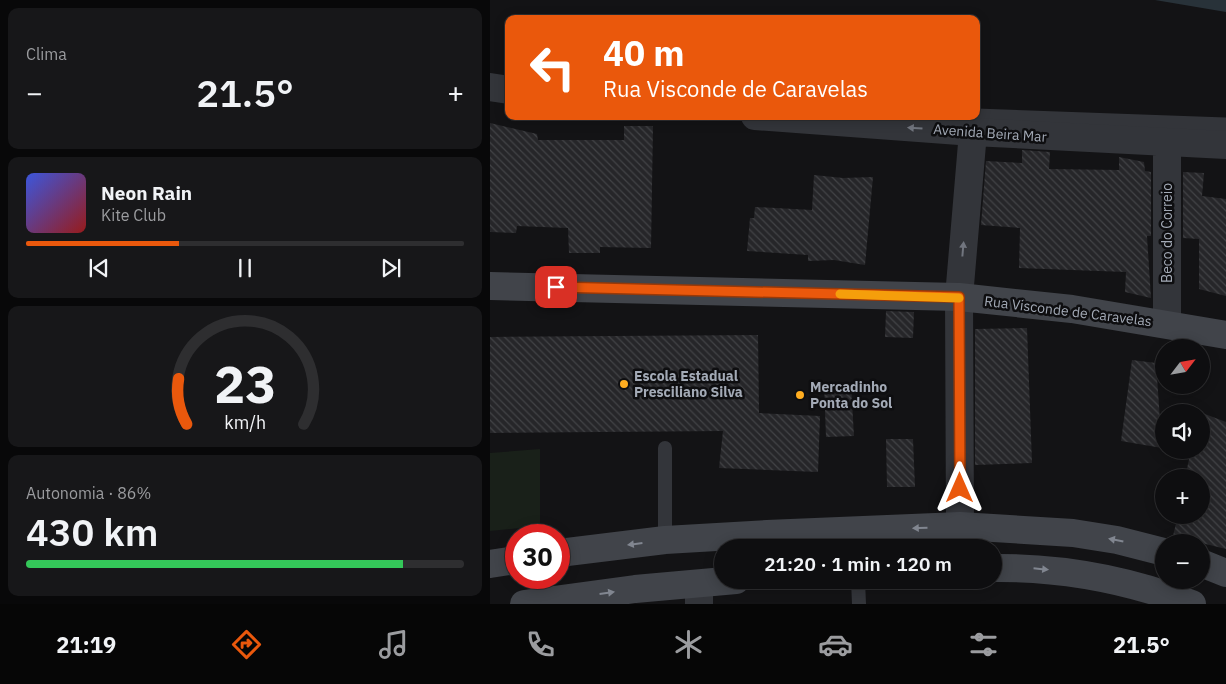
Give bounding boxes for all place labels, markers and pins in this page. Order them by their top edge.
pin [535,266,577,308]
place label: Escola Estadual Presciliano Silva [634,367,743,401]
marker: Escola Estadual Presciliano Silva [618,378,630,390]
place label: Mercadinho Ponta do Sol [810,378,892,412]
marker: Mercadinho Ponta do Sol [794,389,806,401]

